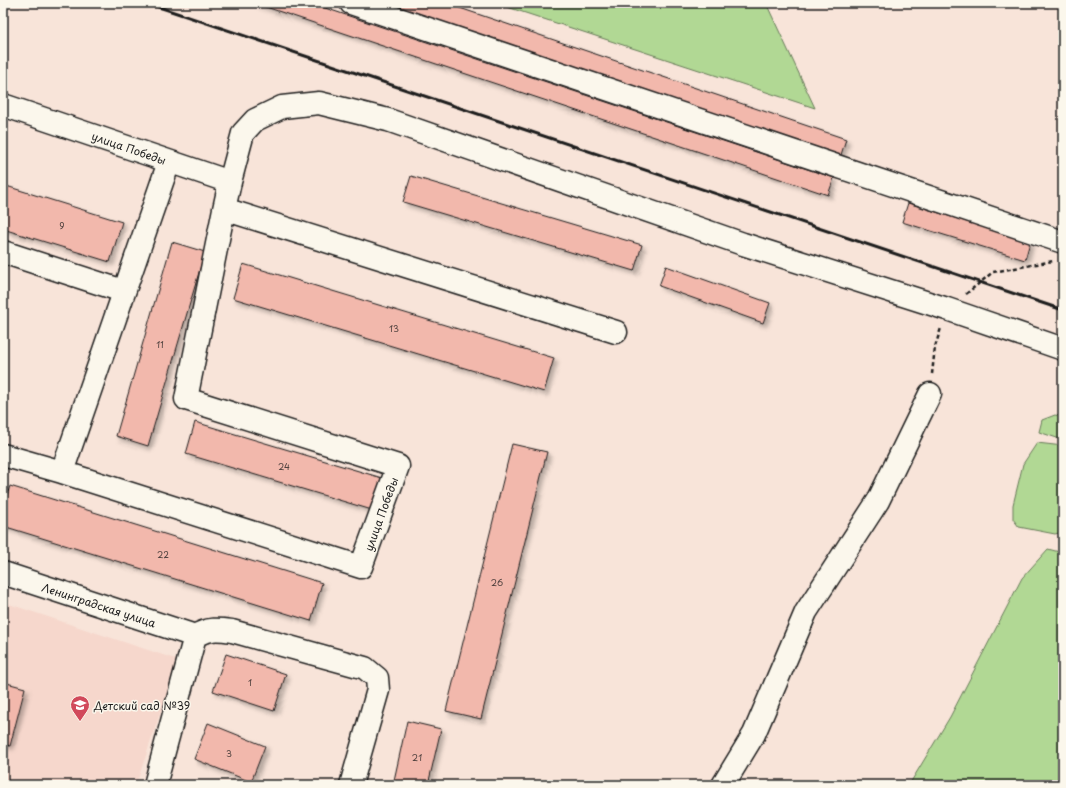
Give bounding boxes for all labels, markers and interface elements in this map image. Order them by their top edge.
street label: улица Победы [90,127,168,169]
house number: 9 [59,218,65,232]
house number: 13 [389,321,399,335]
house number: 11 [156,337,164,351]
house number: 24 [278,459,290,473]
street label: улица Победы [360,475,402,553]
house number: 22 [157,547,169,561]
house number: 26 [491,575,503,589]
street label: Ленинградская улица [40,579,158,631]
house number: 1 [248,675,252,689]
school or university icon: Детский сад №39 [69,694,91,722]
place label: Детский сад №39 [93,697,190,714]
house number: 3 [226,746,232,760]
house number: 21 [412,750,422,764]

